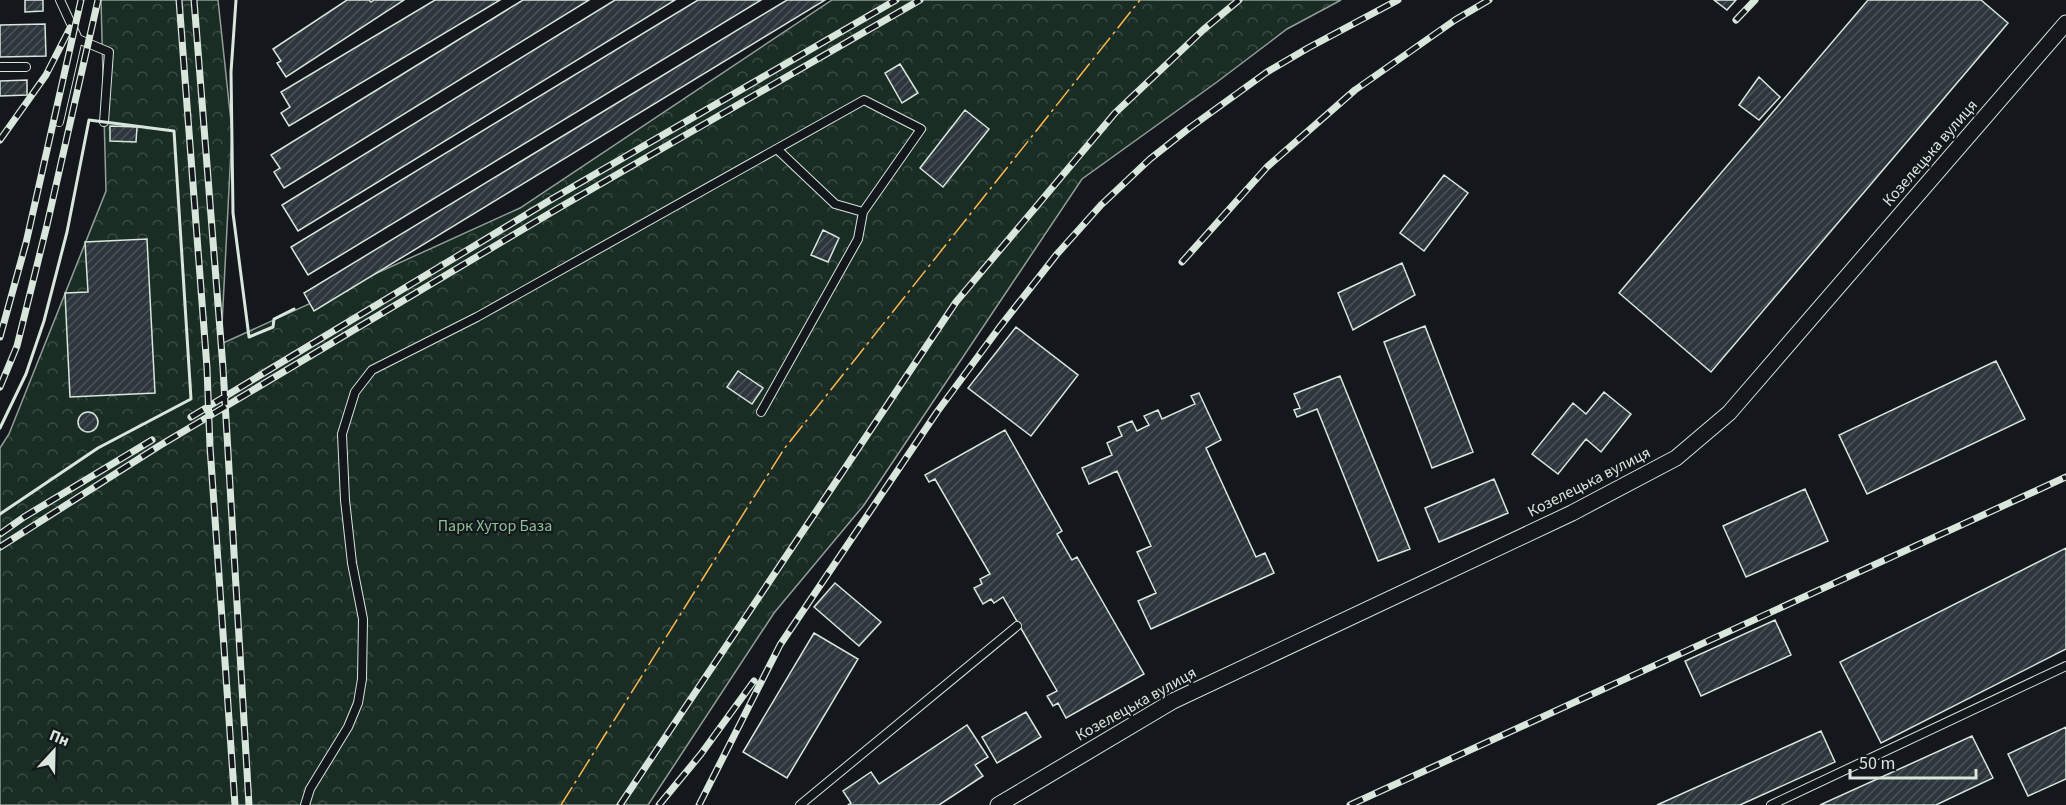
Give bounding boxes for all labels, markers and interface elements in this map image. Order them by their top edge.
street label: Козелецька вулиця [1877,95,1983,211]
street label: Козелецька вулиця [1524,442,1654,522]
park label: Парк Хутор База [438,515,552,537]
street label: Козелецька вулиця [1072,662,1200,746]
north arrow [24,721,84,781]
text: Пн [46,724,73,752]
scale bar [1850,742,1976,780]
text: 50 m [1859,751,1895,776]

